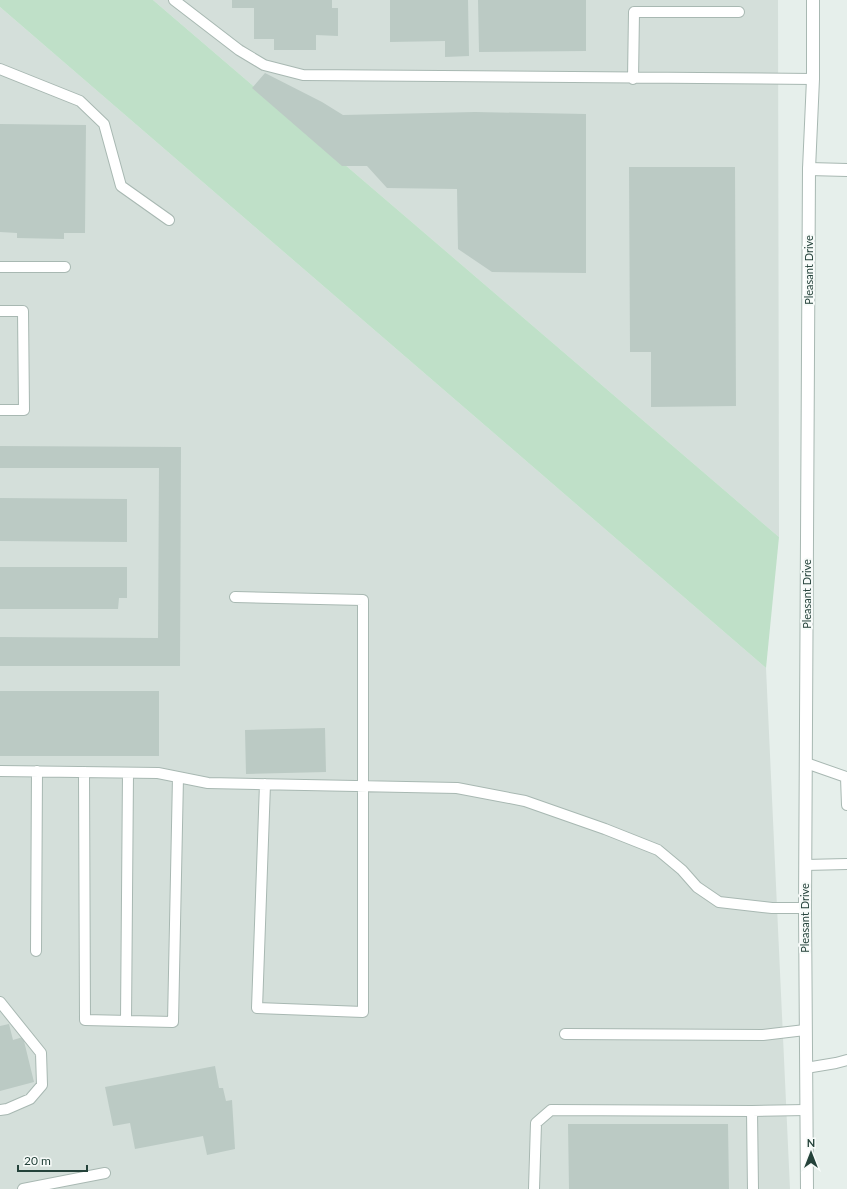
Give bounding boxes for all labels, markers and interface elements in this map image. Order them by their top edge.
street label: Pleasant Drive [802,235,815,305]
street label: Pleasant Drive [800,559,813,629]
street label: Pleasant Drive [798,883,811,953]
north arrow [791,1133,831,1173]
text: N [807,1136,815,1149]
scale bar [18,1147,87,1173]
text: 20 m [24,1153,51,1168]

